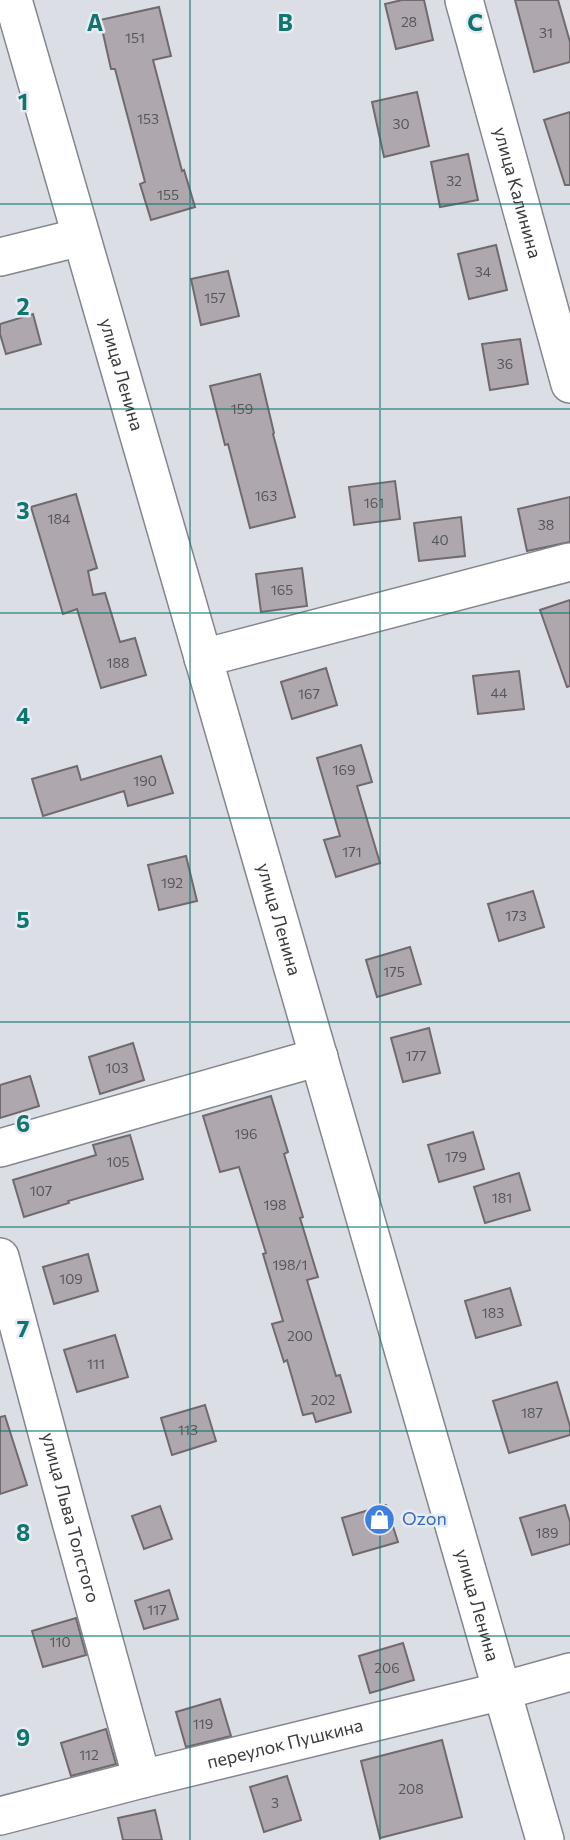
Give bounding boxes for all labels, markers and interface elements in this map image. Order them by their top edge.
text: A [87,8,104,36]
text: B [277,8,293,36]
text: C [467,8,483,36]
house number: 28 [401,13,417,30]
house number: 31 [539,24,553,41]
house number: 151 [125,29,145,46]
text: 1 [18,87,28,115]
house number: 153 [137,110,159,127]
house number: 30 [392,115,410,132]
street label: улица Калинина [490,124,547,261]
house number: 32 [446,172,462,189]
house number: 155 [157,186,179,203]
house number: 34 [475,263,492,280]
house number: 157 [204,289,226,306]
text: 2 [16,292,30,320]
street label: улица Ленина [96,316,149,433]
house number: 36 [497,355,513,372]
house number: 159 [231,400,253,417]
house number: 163 [255,487,277,504]
house number: 161 [364,494,384,511]
text: 3 [16,496,30,524]
house number: 184 [48,510,71,527]
house number: 38 [538,516,554,533]
house number: 40 [431,531,449,548]
house number: 165 [271,581,293,598]
house number: 188 [107,654,129,671]
house number: 44 [491,684,508,701]
house number: 167 [298,685,320,702]
text: 4 [16,701,30,729]
house number: 169 [333,761,355,778]
house number: 190 [133,772,157,789]
house number: 171 [342,843,362,860]
street label: улица Ленина [253,860,306,978]
house number: 192 [161,874,183,891]
text: 5 [16,905,30,933]
house number: 173 [505,907,527,924]
house number: 175 [383,963,405,980]
house number: 177 [406,1047,426,1064]
house number: 103 [105,1059,129,1076]
text: 6 [16,1109,30,1137]
house number: 196 [235,1125,257,1142]
house number: 179 [445,1148,467,1165]
house number: 105 [106,1153,130,1170]
house number: 107 [30,1182,52,1199]
house number: 181 [492,1189,512,1206]
house number: 198 [264,1196,286,1213]
house number: 198/1 [273,1256,307,1273]
house number: 109 [59,1270,83,1287]
house number: 183 [482,1304,504,1321]
text: 7 [17,1314,29,1342]
house number: 200 [287,1327,313,1344]
house number: 111 [87,1355,105,1372]
house number: 202 [311,1391,336,1408]
house number: 187 [521,1404,543,1421]
house number: 113 [178,1421,198,1438]
street label: улица Льва Толстого [38,1430,105,1605]
shop icon: Ozon [362,1502,396,1536]
place label: Ozon [402,1507,447,1529]
text: 8 [16,1518,30,1546]
house number: 189 [536,1524,558,1541]
street label: улица Ленина [451,1546,505,1664]
house number: 117 [147,1601,167,1618]
house number: 110 [49,1633,71,1650]
house number: 206 [374,1659,400,1676]
street label: переулок Пушкина [205,1713,365,1773]
house number: 119 [193,1715,213,1732]
text: 9 [16,1723,30,1751]
house number: 112 [79,1746,99,1763]
house number: 208 [398,1780,424,1797]
house number: 3 [271,1794,279,1811]

